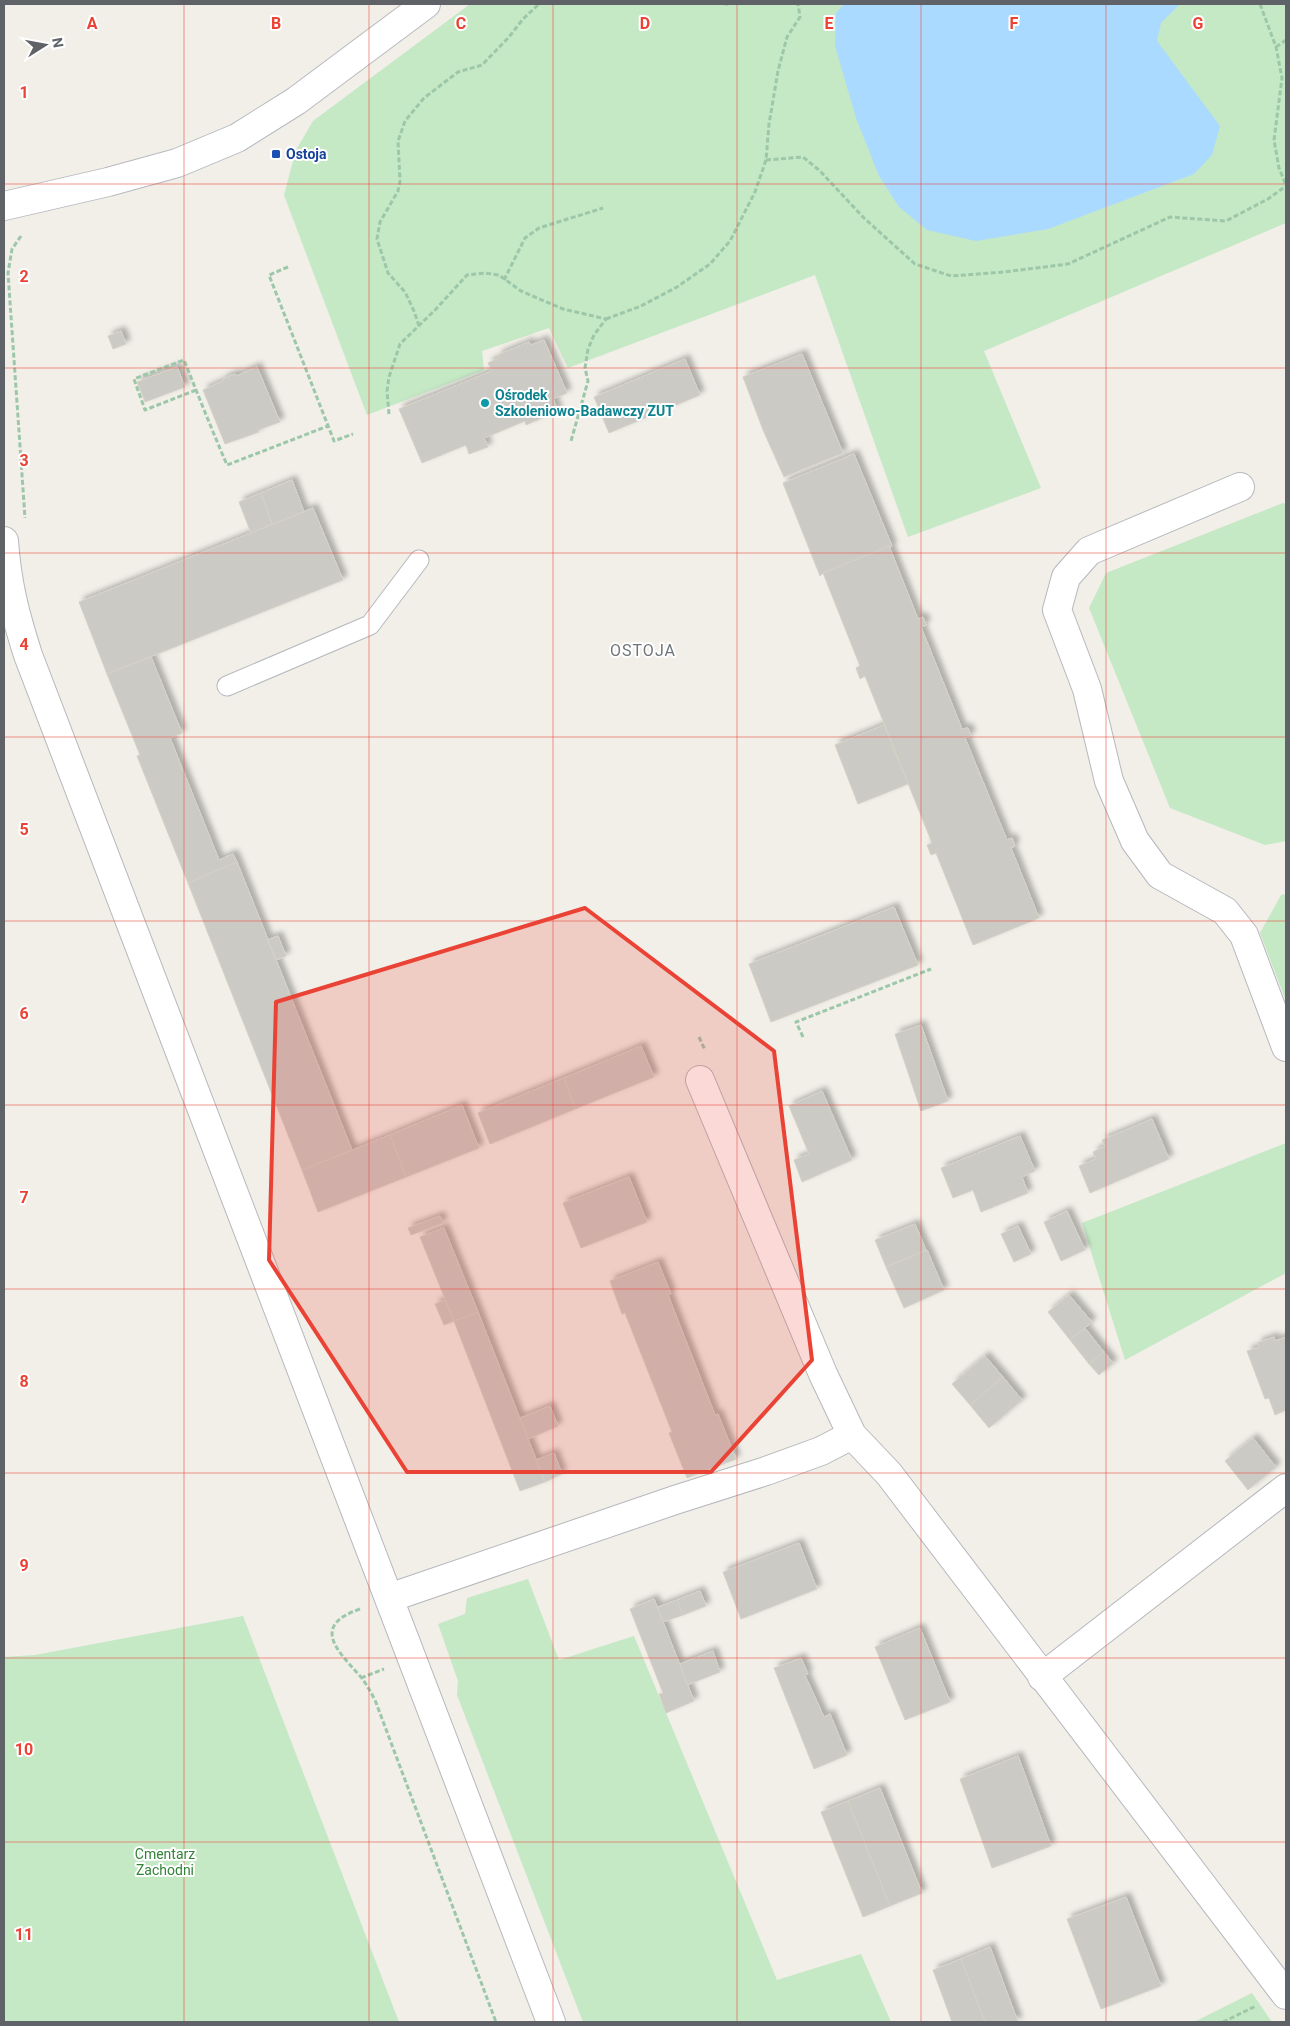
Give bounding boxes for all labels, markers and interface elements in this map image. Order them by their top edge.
text: A [87,14,98,33]
text: B [271,14,281,33]
text: C [456,14,466,33]
text: D [640,14,650,33]
text: E [825,14,834,33]
text: F [1010,14,1019,33]
text: G [1193,14,1204,33]
north arrow [20,20,70,70]
text: N [49,36,67,49]
text: 1 [19,83,29,102]
place label: Ostoja [286,146,327,162]
marker: Ostoja [270,148,282,160]
text: 2 [19,267,29,286]
place label: Ośrodek Szkoleniowo-Badawczy ZUT [495,387,674,419]
marker: Ośrodek Szkoleniowo-Badawczy ZUT [479,397,491,409]
text: 3 [19,451,29,470]
text: 4 [19,635,29,654]
district label: OSTOJA [610,641,676,660]
text: 5 [19,820,29,839]
text: 6 [19,1004,29,1023]
text: 7 [19,1188,29,1207]
text: 8 [19,1372,29,1391]
text: 9 [19,1556,29,1575]
text: 10 [15,1740,33,1759]
park label: Cmentarz Zachodni [135,1846,195,1878]
text: 11 [15,1925,33,1944]

